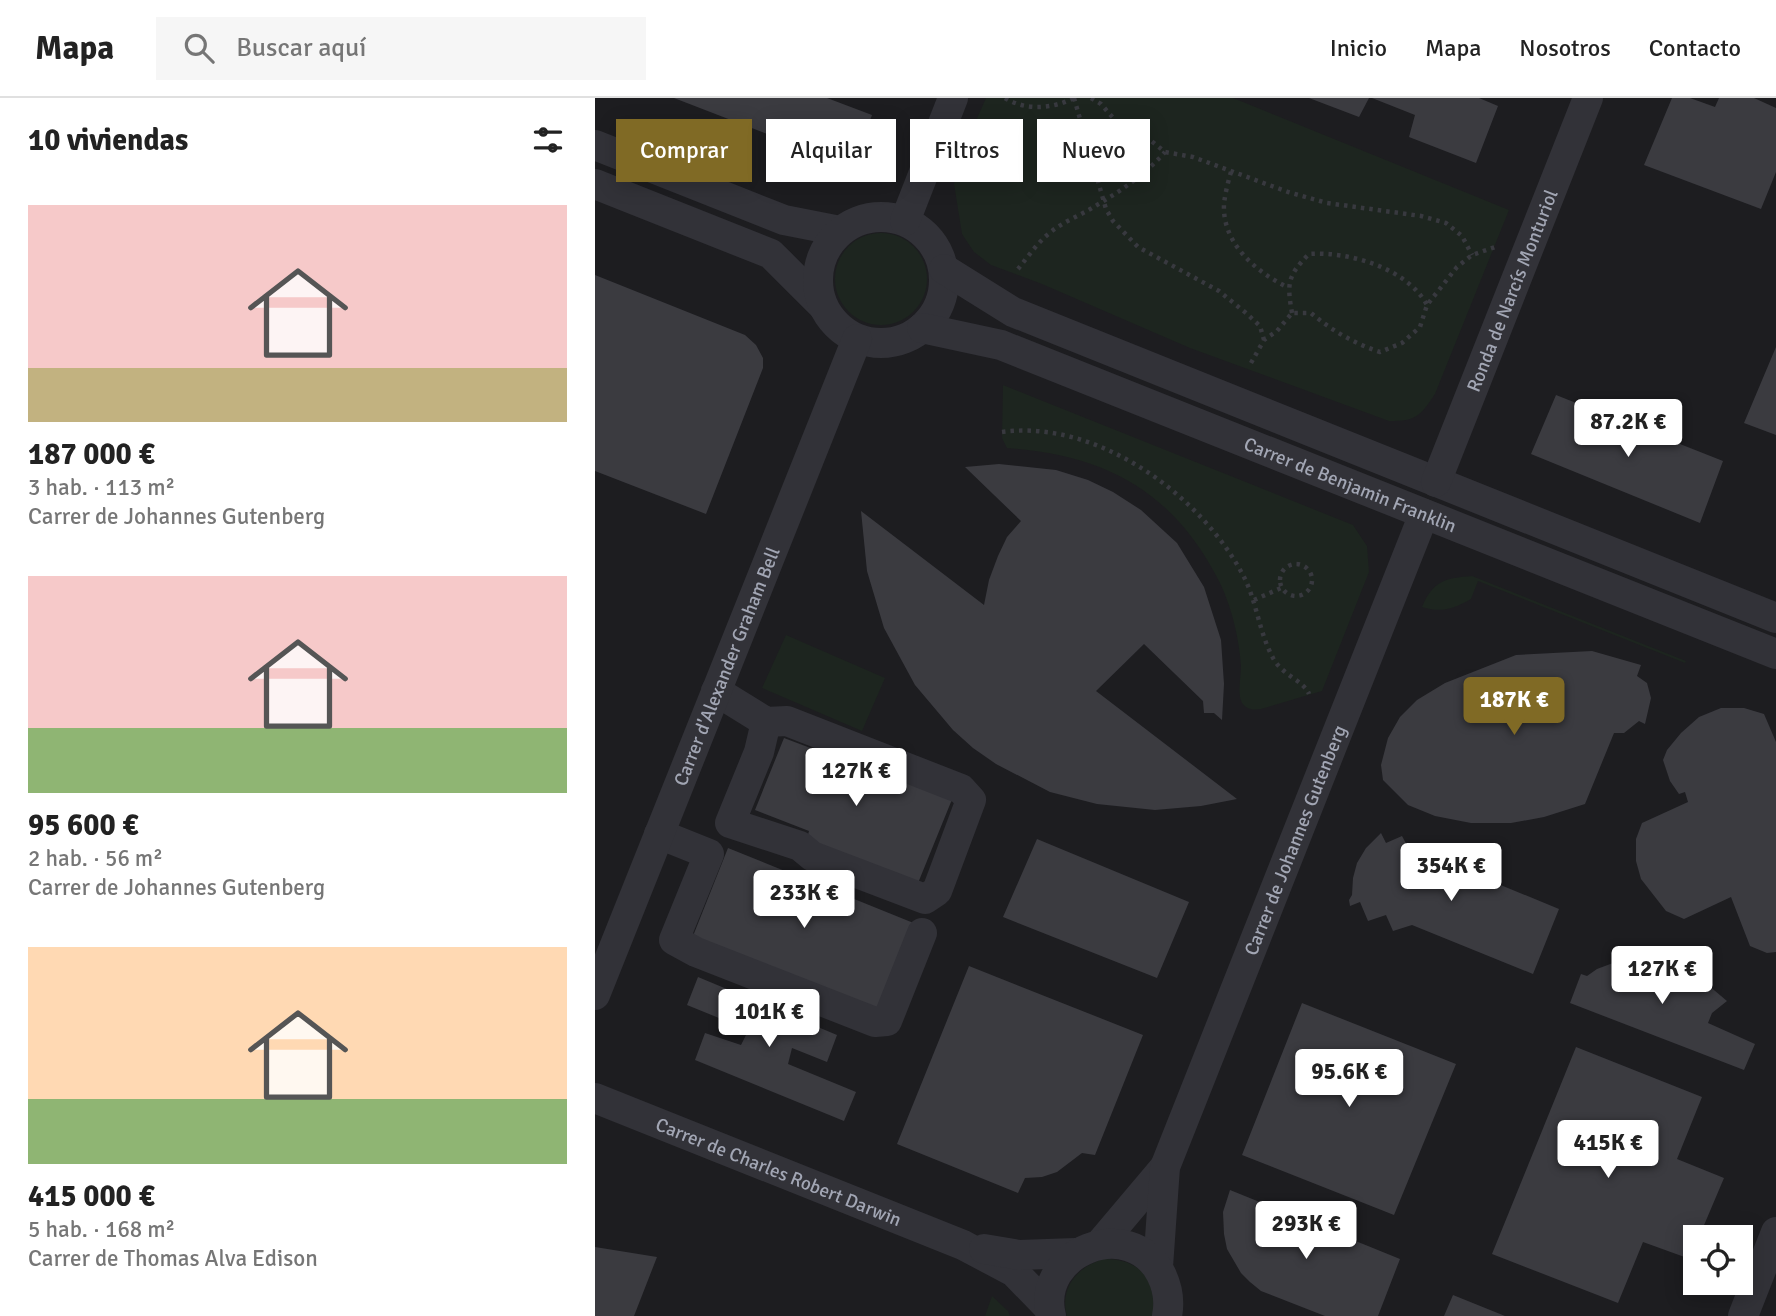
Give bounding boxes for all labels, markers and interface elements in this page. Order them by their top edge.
search box [156,17,646,80]
text: Mapa [35,28,114,69]
icon: search [180,29,218,67]
text: Buscar aquí [236,32,366,64]
text: Inicio [1330,33,1387,63]
text: Mapa [1425,33,1481,63]
text: Nosotros [1519,33,1611,63]
text: Contacto [1649,33,1741,63]
chip: Comprar [616,119,752,182]
chip: Alquilar [766,119,896,182]
chip: Filtros [910,119,1023,182]
chip: Nuevo [1037,119,1150,182]
icon: filters [529,121,567,159]
text: 10 viviendas [28,122,188,159]
street label: Ronda de Narcís Monturiol [1462,186,1564,396]
icon: home [235,250,361,376]
pin: 87.2K € [1563,400,1693,459]
text: 87.2K € [1590,407,1666,436]
street label: Carrer de Benjamin Franklin [1240,432,1460,538]
text: 187 000 € [28,436,155,473]
text: 3 hab. · 113 m² [28,473,175,502]
text: Carrer de Johannes Gutenberg [28,502,325,531]
street label: Carrer d'Alexander Graham Bell [669,544,786,790]
icon: home [235,621,361,747]
pin: 187K € [1457,678,1571,737]
text: 187K € [1479,685,1549,714]
street label: Carrer de Johannes Gutenberg [1239,722,1352,959]
pin: 127K € [799,748,913,808]
text: 127K € [821,756,891,785]
text: 95 600 € [28,807,138,844]
text: 2 hab. · 56 m² [28,844,163,873]
pin: 354K € [1394,844,1508,903]
text: 354K € [1416,851,1486,880]
pin: 233K € [747,870,861,930]
text: Carrer de Johannes Gutenberg [28,873,325,902]
text: 233K € [769,878,839,907]
pin: 127K € [1605,946,1719,1006]
text: 127K € [1627,954,1697,983]
pin: 101K € [712,990,826,1049]
icon: home [235,992,361,1118]
text: 101K € [734,997,804,1026]
pin: 95.6K € [1284,1049,1414,1109]
text: 95.6K € [1311,1057,1387,1086]
street label: Carrer de Charles Robert Darwin [652,1113,905,1232]
pin: 415K € [1551,1121,1665,1180]
text: 415K € [1573,1128,1643,1157]
text: 415 000 € [28,1178,155,1215]
pin: 293K € [1249,1202,1363,1261]
text: 293K € [1271,1209,1341,1238]
text: 5 hab. · 168 m² [28,1215,175,1244]
map controls [1683,1225,1753,1295]
button: locate [1683,1225,1753,1295]
text: Carrer de Thomas Alva Edison [28,1244,318,1273]

